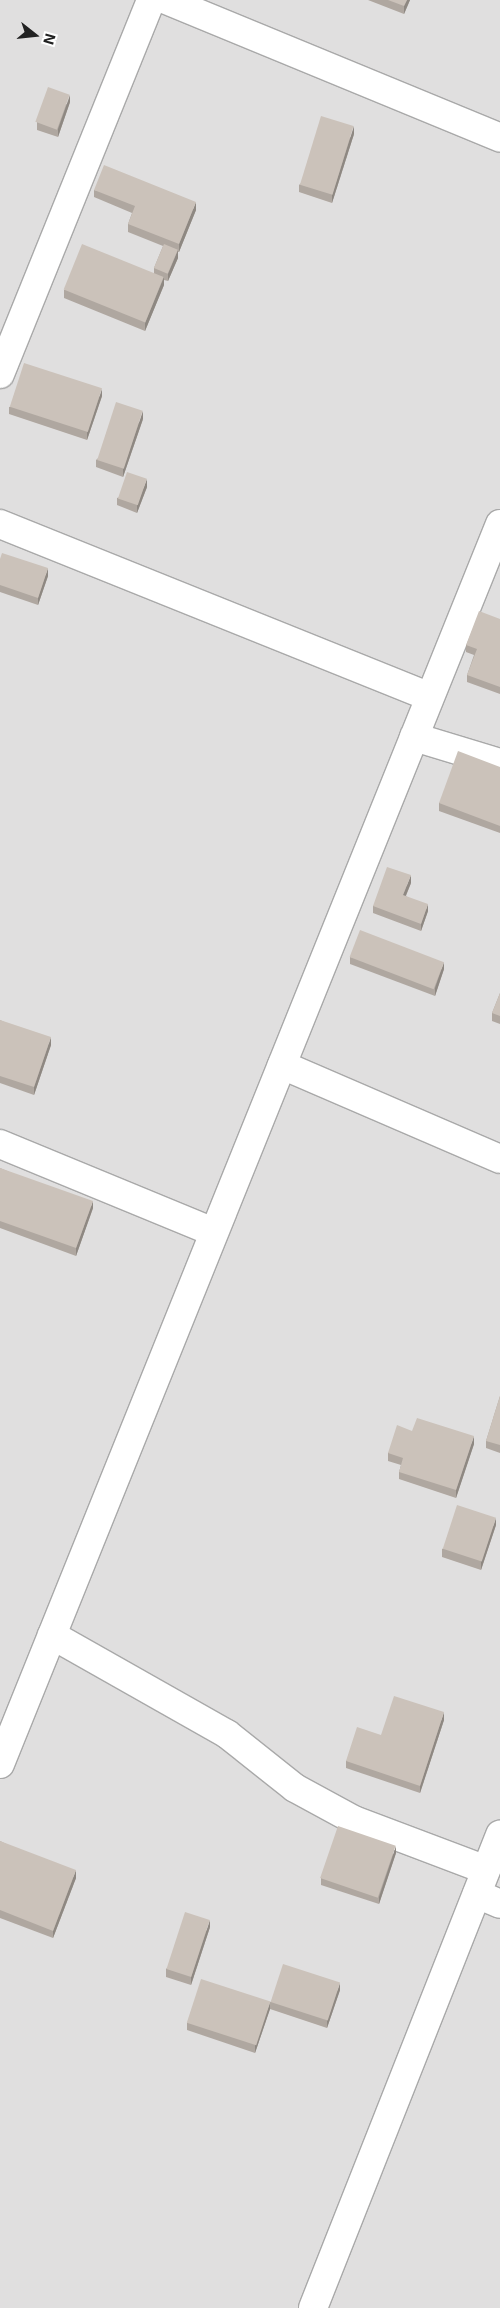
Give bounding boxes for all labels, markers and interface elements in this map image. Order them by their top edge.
north arrow [10,10,60,60]
text: N [40,32,60,47]

